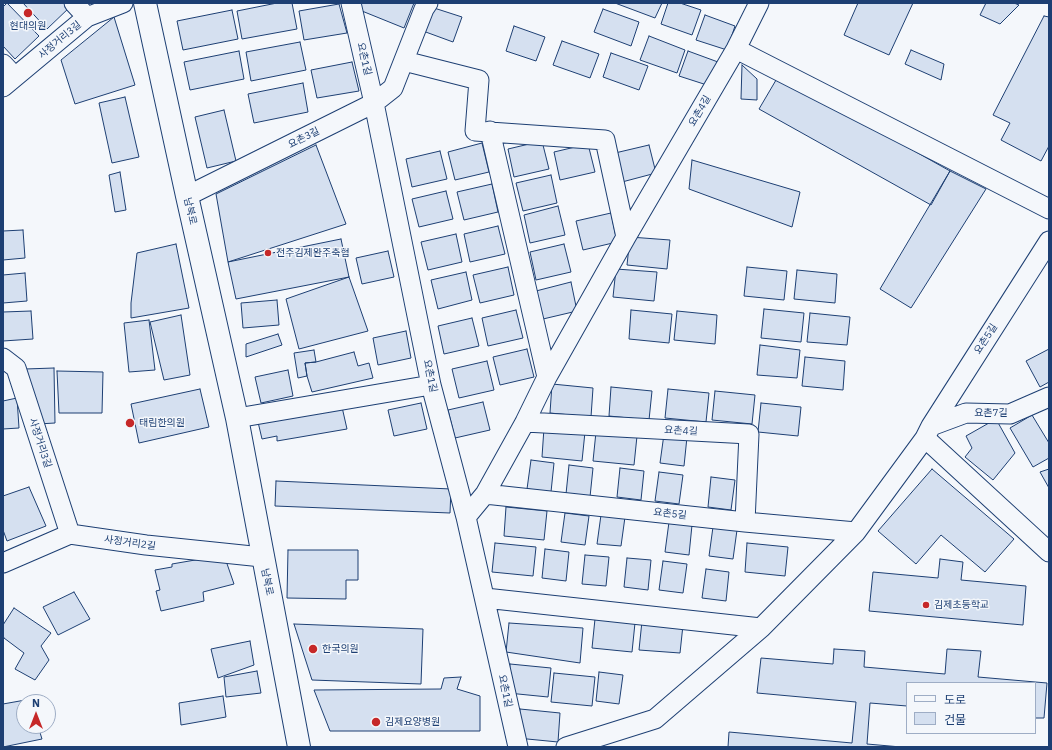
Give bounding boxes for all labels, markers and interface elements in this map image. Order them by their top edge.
marker: 현대의원 [22,7,34,19]
street label: 사정거리3길 [36,19,84,61]
place label: 현대의원 [10,20,46,32]
street label: 요촌1길 [354,41,374,77]
street label: 요촌4길 [686,93,714,129]
street label: 요촌3길 [286,125,322,151]
street label: 남북로 [181,196,199,226]
place label: 전주김제완주축협 [276,247,350,259]
marker: 전주김제완주축협 [263,248,273,258]
street label: 요촌5길 [972,322,1000,356]
street label: 요촌1길 [421,358,439,394]
street label: 요촌7길 [974,407,1008,419]
street label: 사정거리3길 [26,416,54,470]
marker: 태림한의원 [124,417,136,429]
place label: 태림한의원 [139,417,185,429]
street label: 요촌4길 [664,424,698,438]
street label: 요촌5길 [653,506,687,522]
street label: 사정거리2길 [103,533,157,553]
street label: 남북로 [258,567,276,597]
place label: 김제초등학교 [934,599,989,611]
marker: 김제초등학교 [921,600,931,610]
marker: 한국의원 [307,643,319,655]
place label: 한국의원 [322,643,359,655]
street label: 요촌1길 [496,673,514,709]
legend [906,682,1036,734]
text: 도로 [944,692,966,707]
north arrow [16,694,56,734]
text: N [32,696,40,710]
text: 건물 [944,712,966,727]
marker: 김제요양병원 [370,716,382,728]
place label: 김제요양병원 [385,716,440,728]

